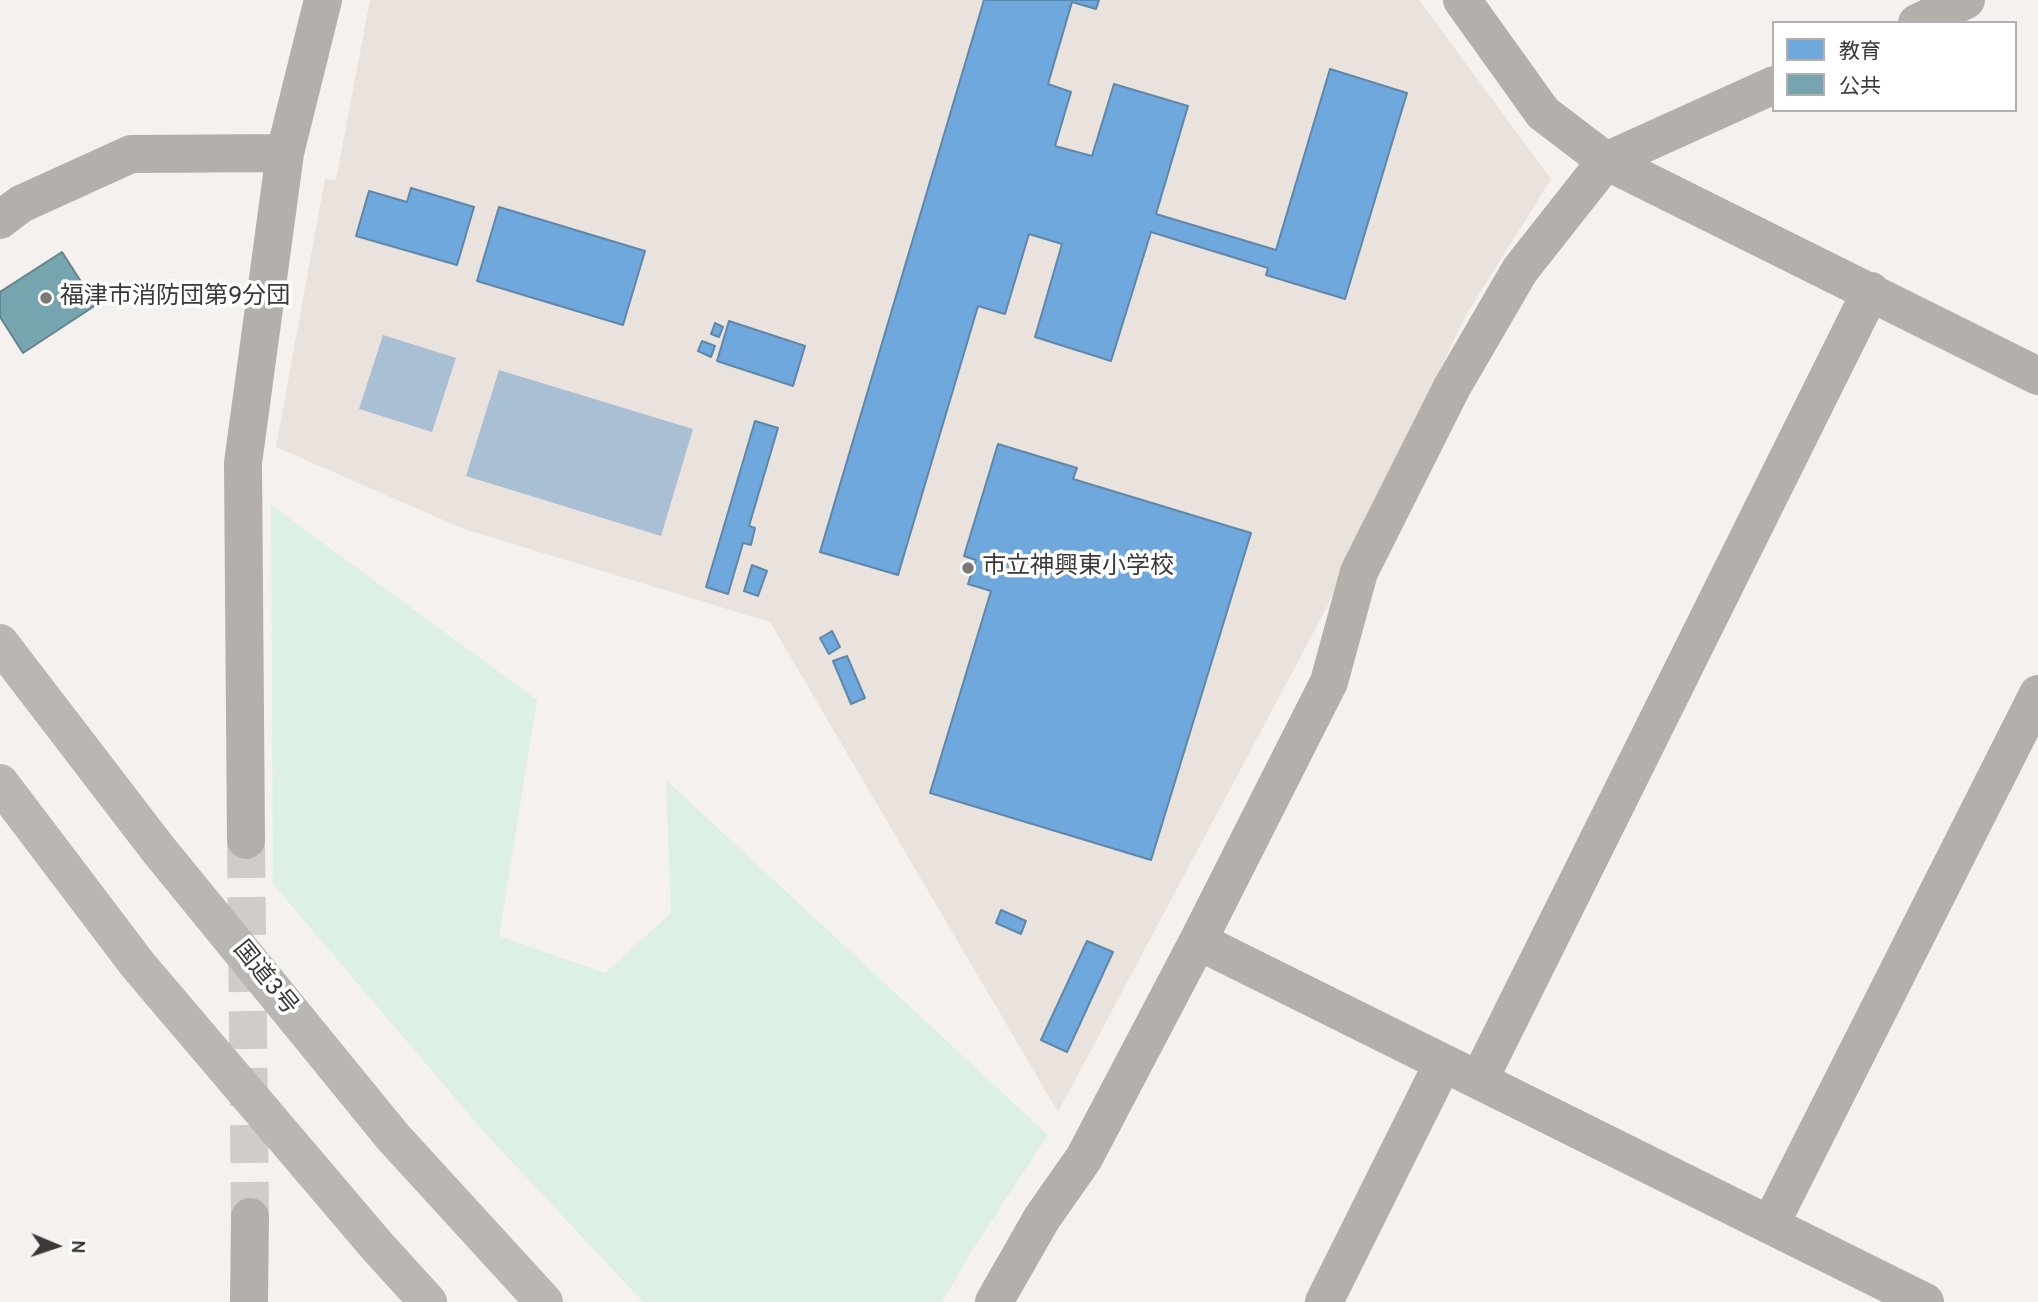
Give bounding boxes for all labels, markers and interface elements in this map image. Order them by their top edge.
legend [1772,21,2017,112]
text: 教育 [1839,39,1881,66]
text: 公共 [1839,74,1881,101]
place label: 福津市消防団第9分団 [60,284,290,312]
marker: 福津市消防団第9分団 [38,290,54,306]
place label: 市立神興東小学校 [982,554,1174,582]
marker: 市立神興東小学校 [960,560,976,576]
street label: 国道3号 [226,936,302,1022]
north arrow [21,1211,91,1281]
text: N [65,1239,89,1254]

